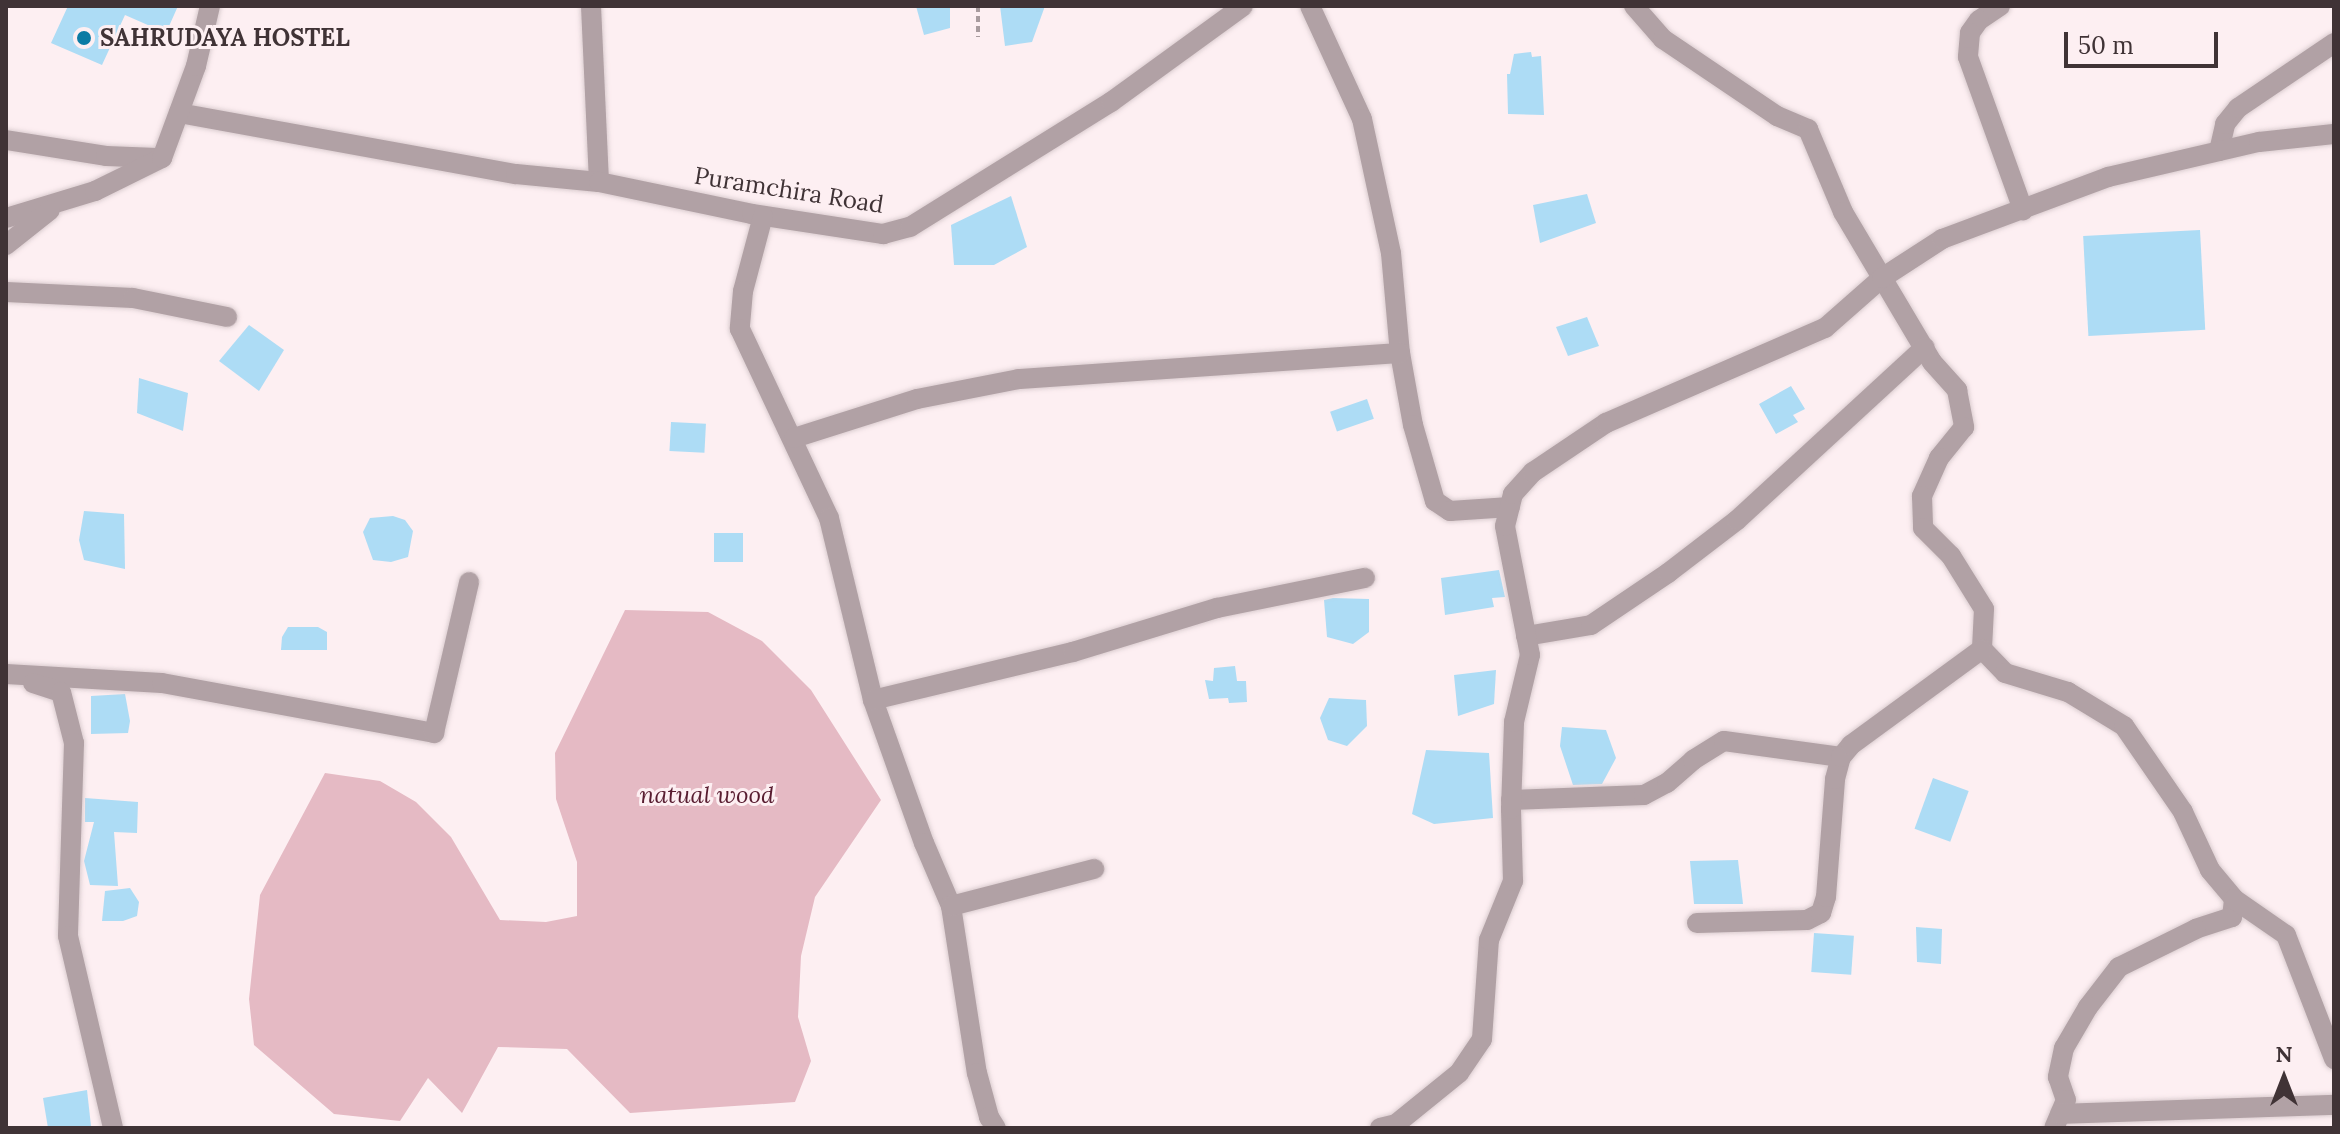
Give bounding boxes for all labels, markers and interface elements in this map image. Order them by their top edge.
scale bar [2068,16,2222,66]
place label: SAHRUDAYA HOSTEL [100,24,350,52]
marker: SAHRUDAYA HOSTEL [75,29,93,47]
text: 50 m [2078,30,2134,61]
street label: Puramchira Road [692,161,886,219]
park label: natual wood [640,781,774,809]
north arrow [2244,1038,2324,1118]
text: N [2275,1040,2293,1068]

